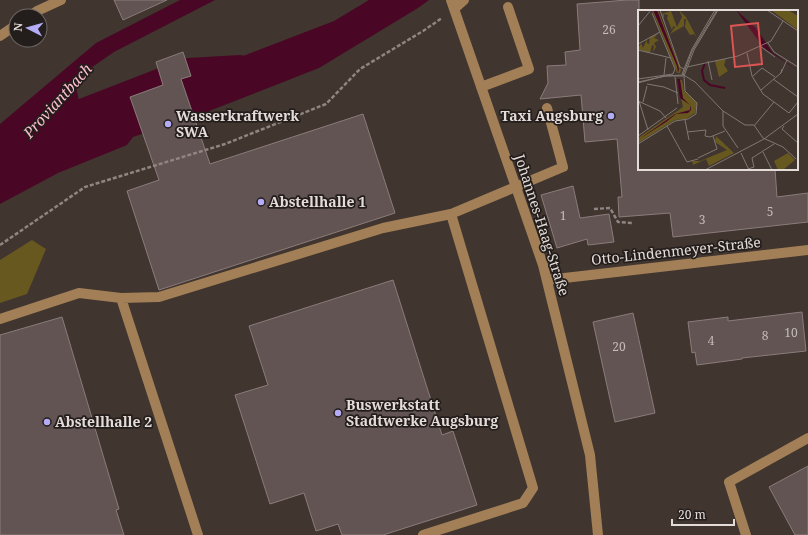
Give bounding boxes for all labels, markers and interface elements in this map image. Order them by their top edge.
north arrow [8,8,48,48]
inset map [638,10,798,170]
text: N [10,21,26,32]
house number: 26 [602,21,616,38]
water label: Proviantbach [18,59,96,143]
place label: Wasserkraftwerk SWA [176,106,299,141]
place label: Taxi Augsburg [501,106,603,125]
marker: Taxi Augsburg [606,111,616,121]
marker: Wasserkraftwerk SWA [163,119,173,129]
street label: Johannes-Haag-Straße [510,151,574,298]
place label: Abstellhalle 1 [269,192,366,211]
marker: Abstellhalle 1 [256,197,266,207]
house number: 5 [767,203,773,220]
house number: 1 [560,207,566,224]
house number: 3 [699,211,706,228]
street label: Otto-Lindenmeyer-Straße [590,232,762,269]
house number: 10 [784,324,798,341]
house number: 8 [762,327,769,344]
house number: 4 [708,332,715,349]
house number: 20 [612,338,626,355]
place label: Buswerkstatt Stadtwerke Augsburg [346,395,498,430]
marker: Buswerkstatt Stadtwerke Augsburg [333,408,343,418]
place label: Abstellhalle 2 [55,412,152,431]
marker: Abstellhalle 2 [42,417,52,427]
scale bar [672,501,734,527]
text: 20 m [678,506,706,523]

